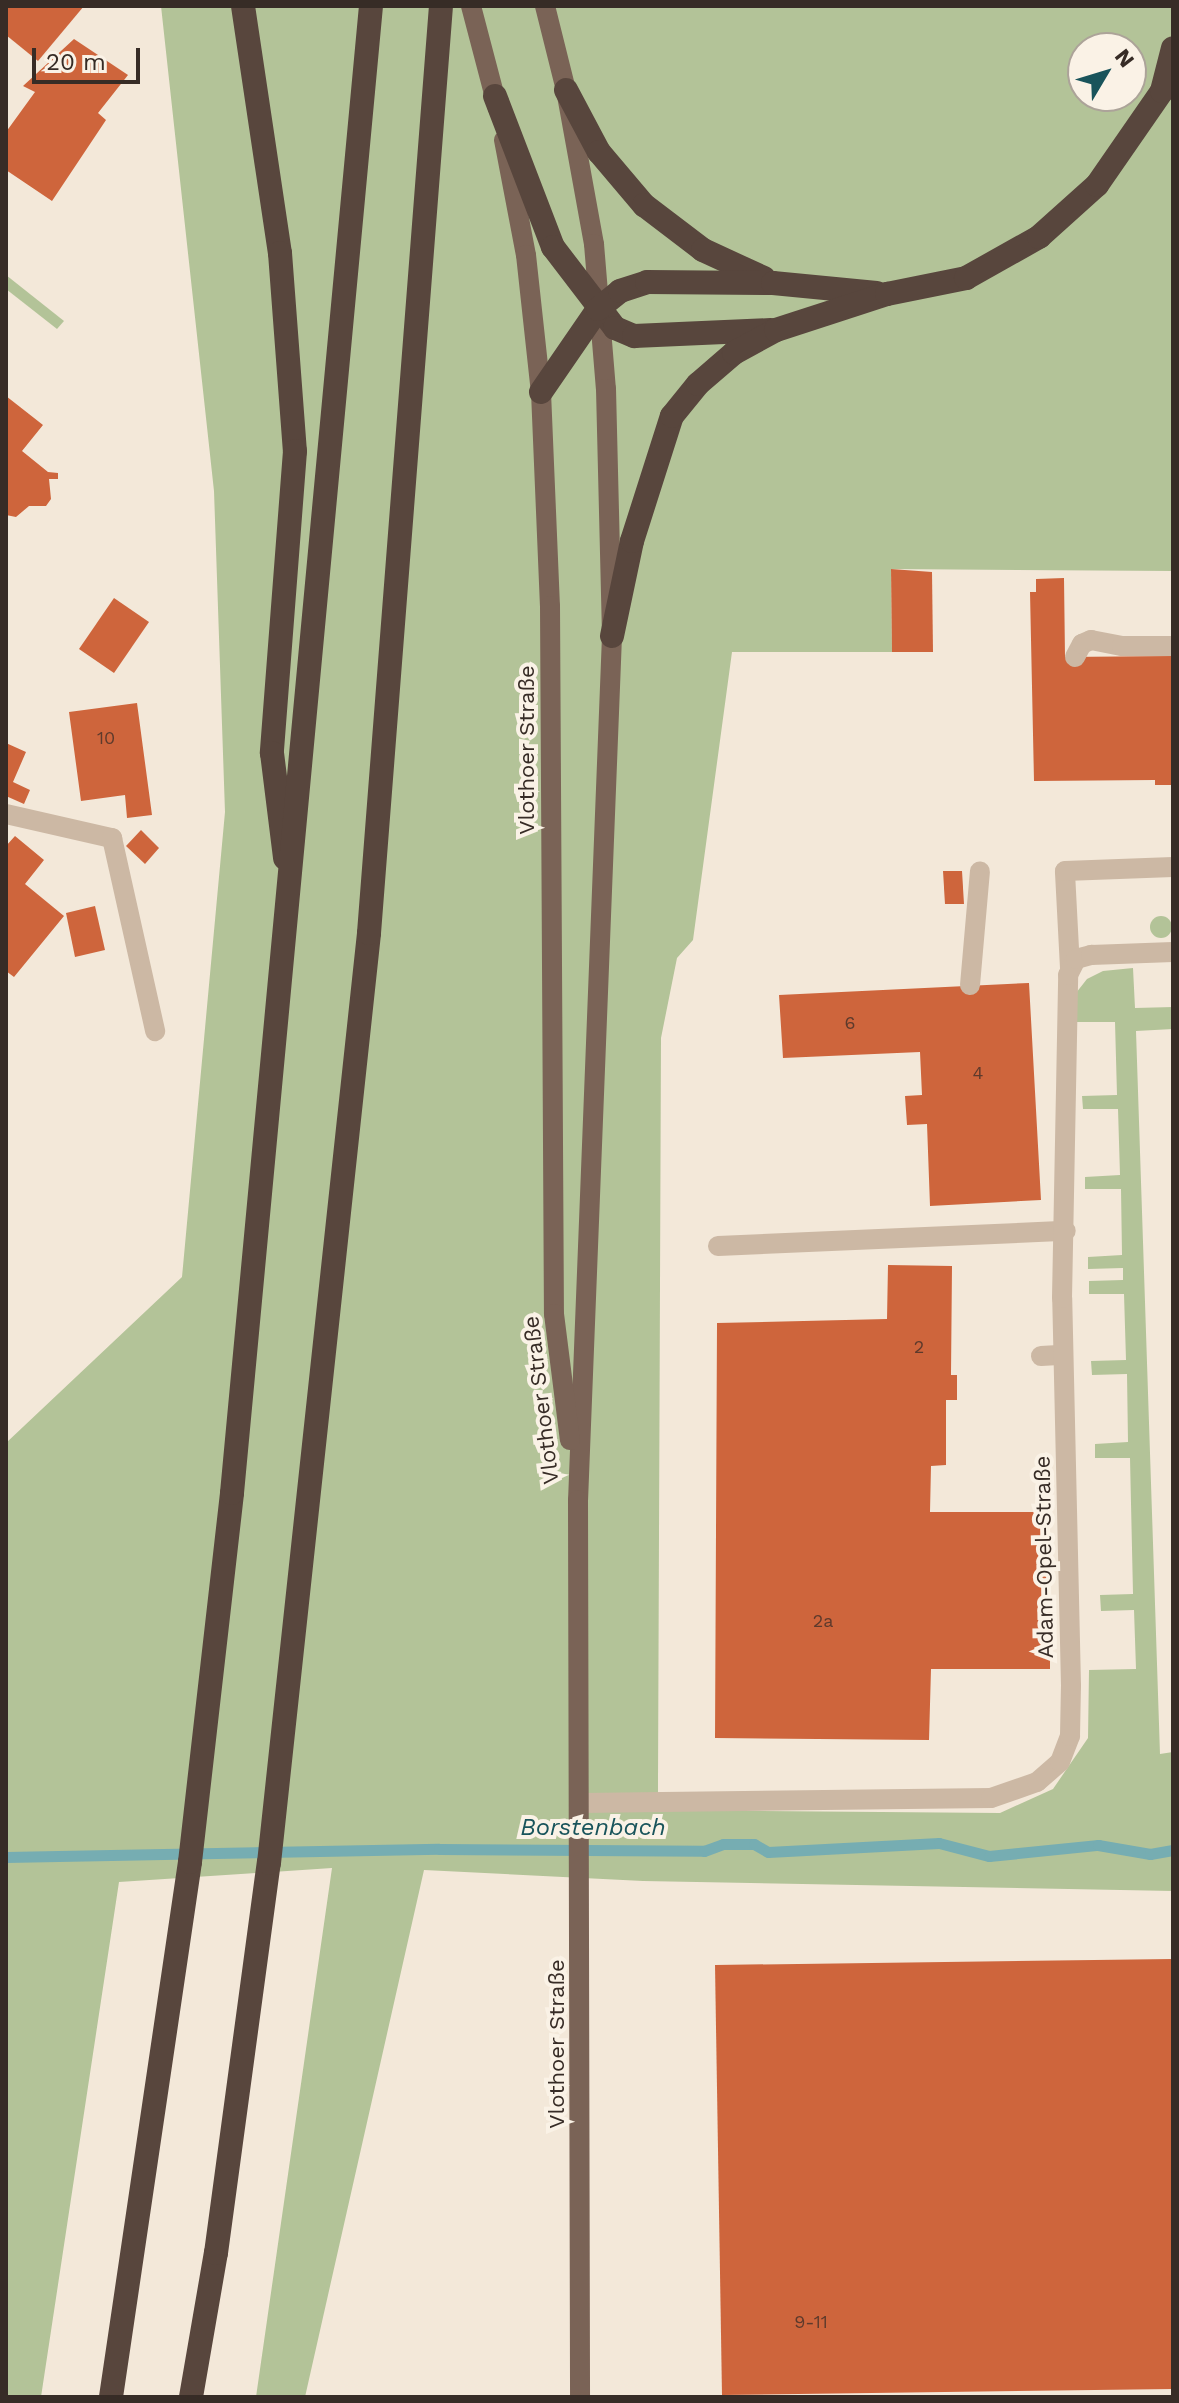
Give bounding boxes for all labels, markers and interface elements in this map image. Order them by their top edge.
scale bar [36,32,144,82]
north arrow [1067,32,1147,112]
text: N [1110,44,1140,72]
text: 20 m [46,48,106,76]
street label: Vlothoer Straße [514,665,540,835]
house number: 10 [97,727,115,749]
house number: 6 [845,1012,855,1034]
house number: 4 [973,1062,983,1084]
street label: Vlothoer Straße [518,1314,564,1486]
house number: 2 [914,1336,924,1358]
street label: Adam-Opel-Straße [1029,1455,1059,1659]
house number: 2a [813,1610,833,1632]
water label: Borstenbach [520,1814,666,1842]
street label: Vlothoer Straße [544,1959,570,2129]
house number: 9-11 [794,2311,828,2333]

